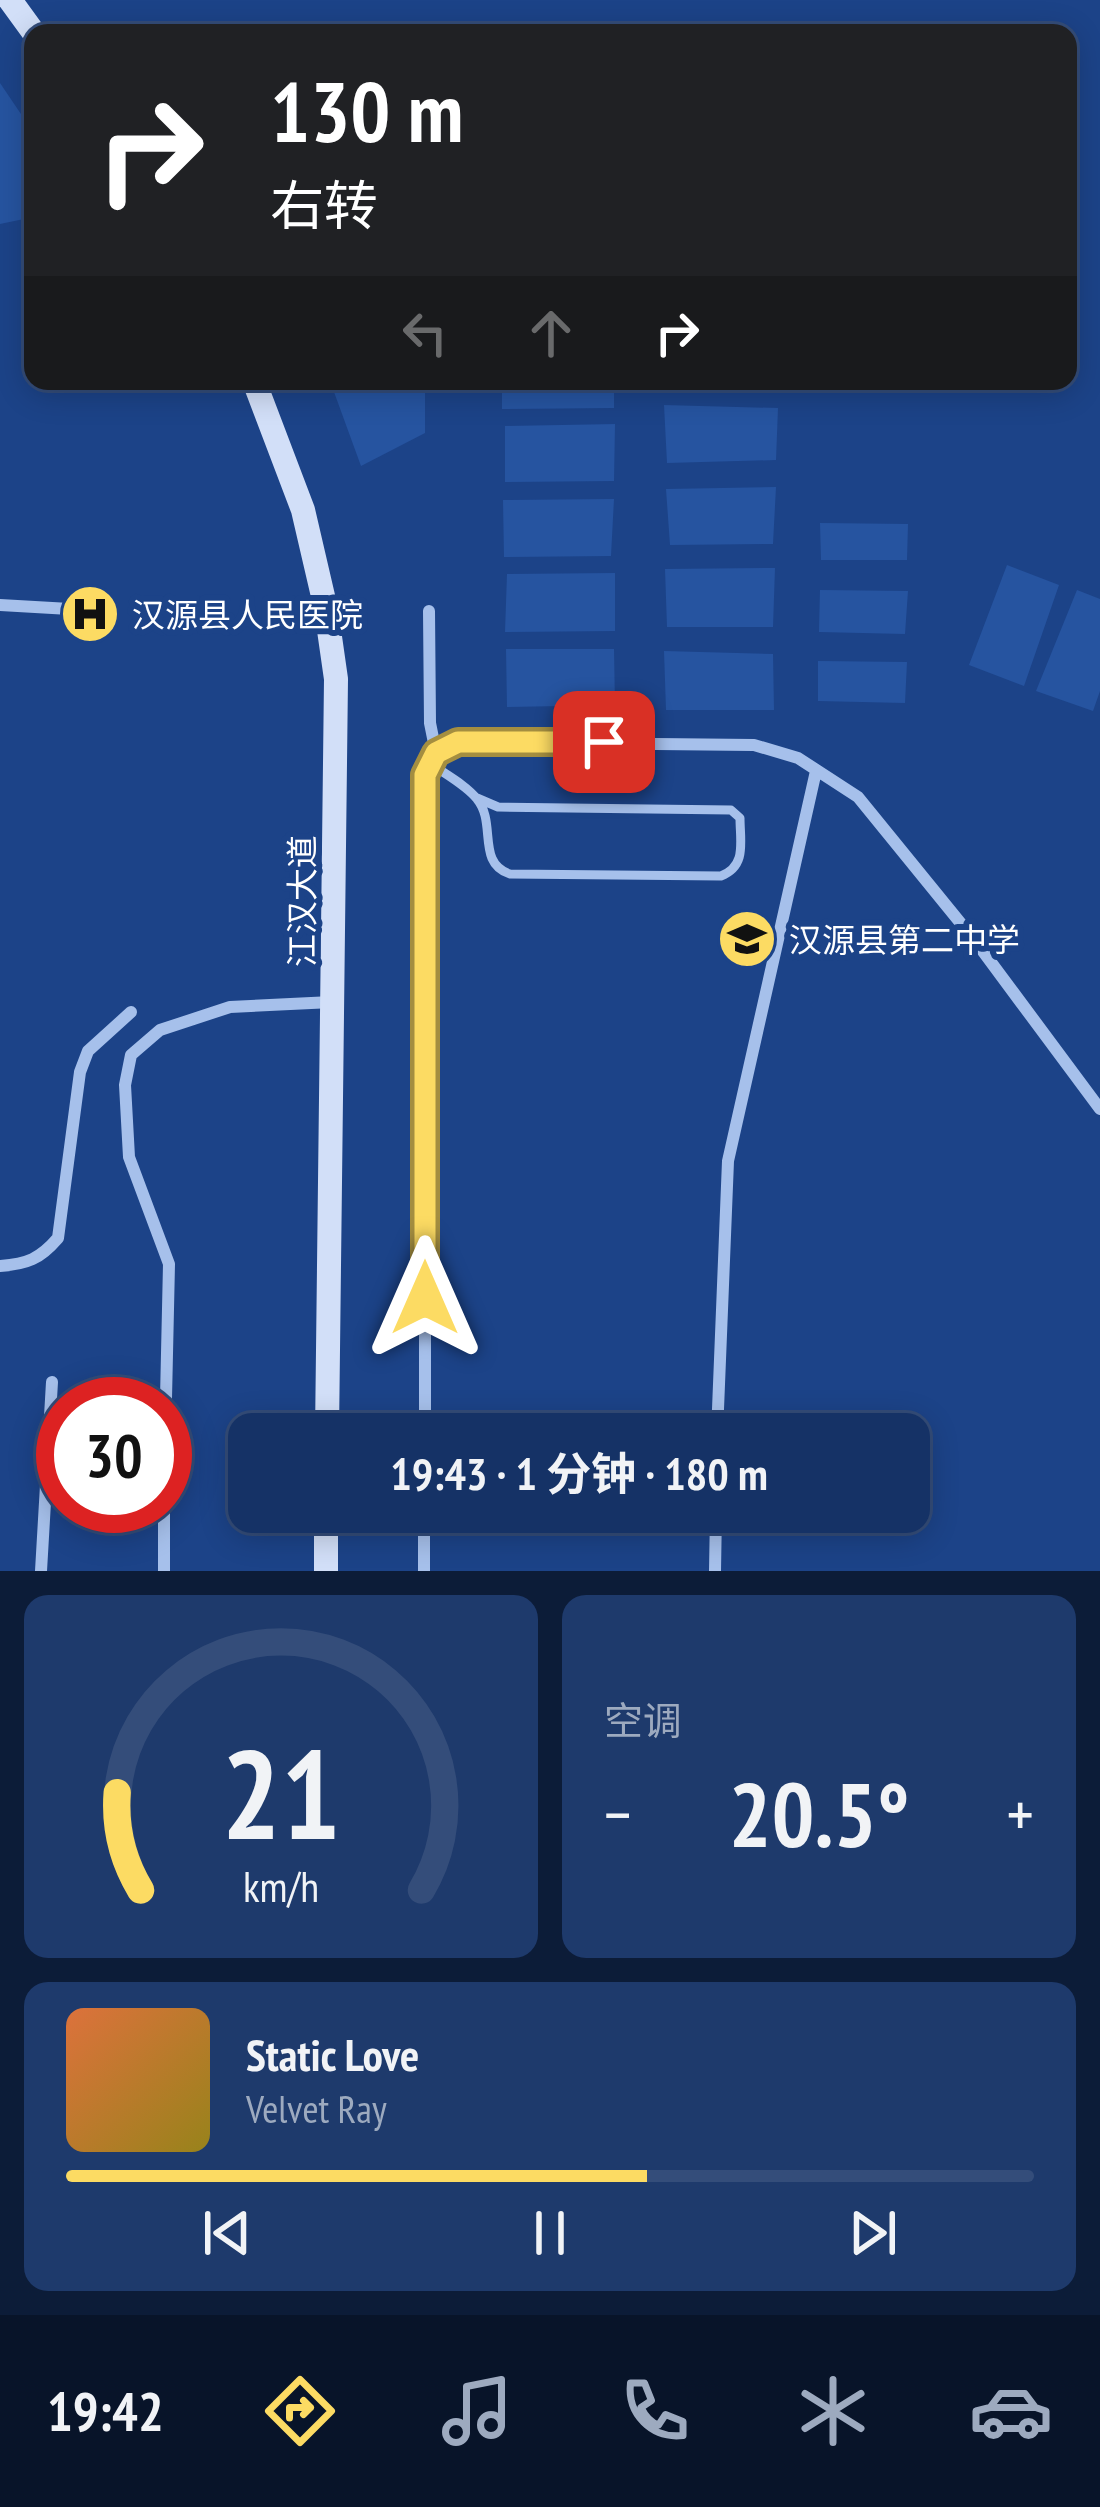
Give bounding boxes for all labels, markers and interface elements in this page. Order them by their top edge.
text: 130 m [270,56,463,165]
icon: right [72,72,228,228]
text: 右转 [270,170,378,240]
icon: left [392,300,458,366]
icon: ahead [518,300,584,366]
icon: right [644,300,710,366]
hospital icon: 汉源县人民医院 [59,583,121,645]
place label: 汉源县人民医院 [132,593,363,636]
pin [553,691,655,793]
icon: arrive [571,709,637,775]
street label: 江汉大道 [280,835,323,967]
school or university icon: 汉源县第二中学 [716,908,778,970]
place label: 汉源县第二中学 [789,918,1020,961]
position arrow [362,1235,488,1361]
speed limit sign: 30 [36,1377,192,1533]
text: 19:43 · 1 分钟 · 180 m [390,1444,768,1502]
text: 空调 [604,1695,682,1746]
text: 21 [221,1712,341,1873]
text: 20.5° [729,1755,909,1872]
text: − [604,1771,631,1856]
text: + [1007,1771,1034,1856]
text: km/h [243,1857,319,1913]
text: Static Love [246,2025,419,2083]
text: Velvet Ray [246,2083,387,2134]
icon: previous [194,2200,260,2266]
icon: pause [517,2200,583,2266]
icon: next [840,2200,906,2266]
icon: directions [258,2369,342,2453]
icon: music [435,2369,519,2453]
icon: phone [613,2369,697,2453]
icon: climate [791,2369,875,2453]
icon: car [969,2369,1053,2453]
text: 19:42 [47,2376,164,2446]

